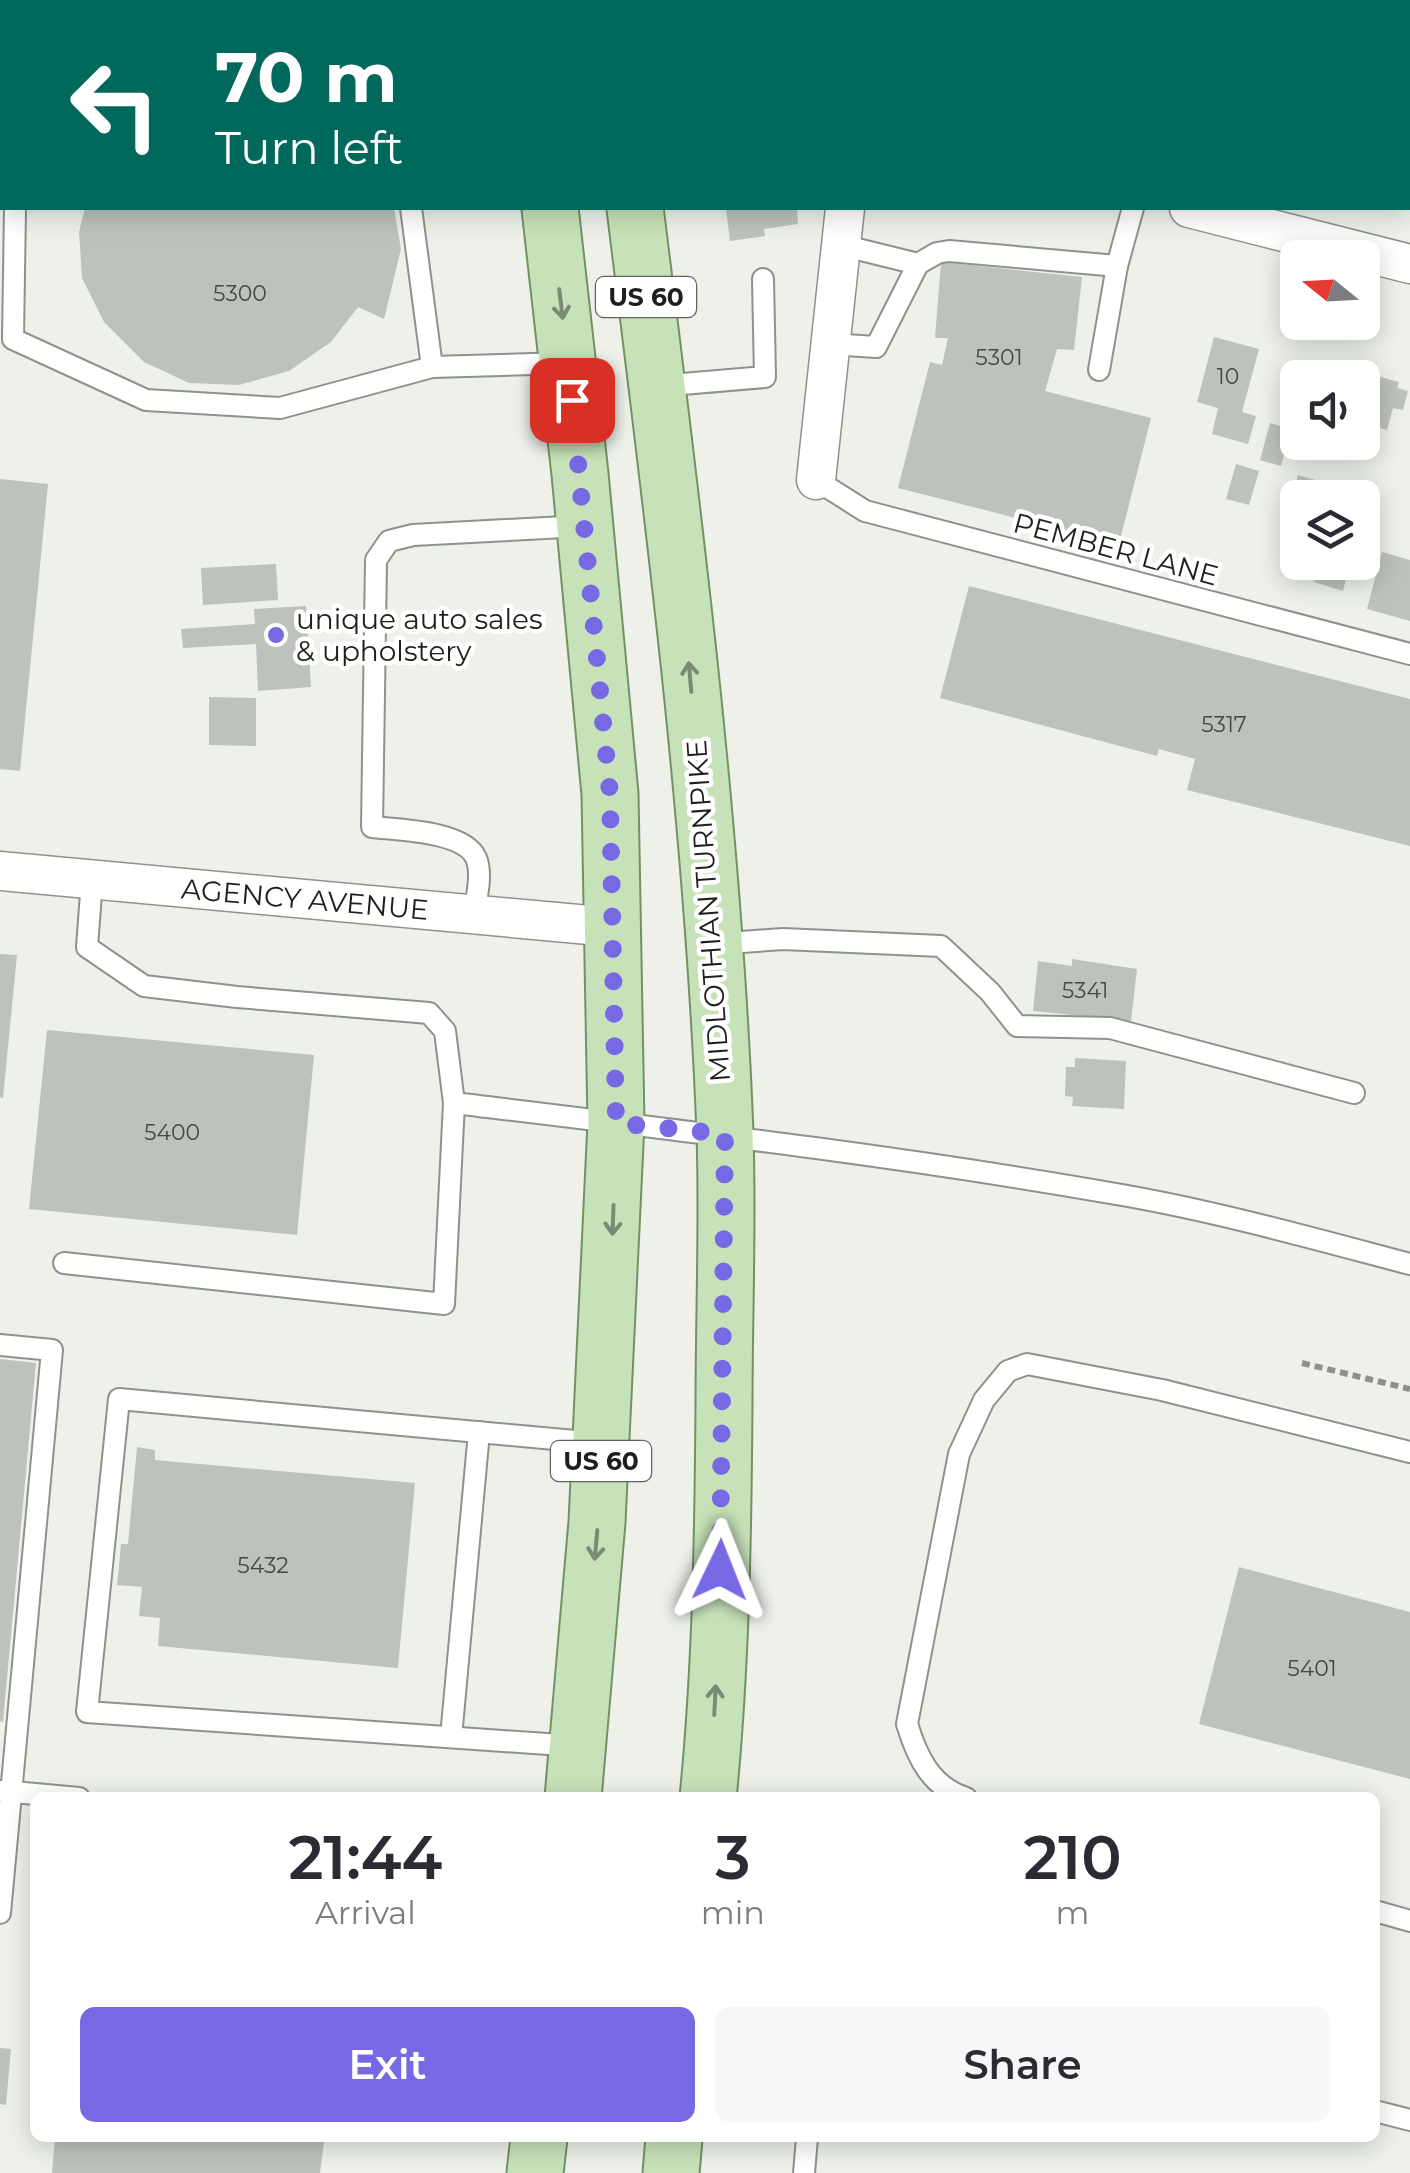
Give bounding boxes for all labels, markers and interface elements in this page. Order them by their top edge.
text: 70 m [215,34,398,120]
icon: left [50,40,180,170]
text: Turn left [215,120,403,175]
north arrow [1280,240,1380,340]
map controls [1280,240,1380,580]
road number: US 60 [596,277,696,317]
house number: 5300 [213,280,267,307]
one-way arrow [552,288,571,320]
house number: 5301 [975,344,1023,371]
pin [530,358,615,443]
button: sound [1280,360,1380,460]
house number: 10 [1217,363,1239,390]
icon: arrive [545,373,600,428]
button: layers [1280,480,1380,580]
street label: PEMBER LANE [1010,505,1222,593]
place label: unique auto sales & upholstery [296,602,543,668]
marker: unique auto sales & upholstery [265,624,287,646]
one-way arrow [680,661,699,693]
house number: 5317 [1201,711,1247,738]
street label: MIDLOTHIAN TURNPIKE [679,739,737,1083]
street label: AGENCY AVENUE [180,871,430,927]
house number: 5341 [1062,977,1108,1004]
house number: 5400 [144,1119,200,1146]
one-way arrow [603,1204,622,1236]
road number: US 60 [551,1441,651,1481]
position arrow [668,1518,772,1622]
one-way arrow [586,1528,605,1560]
house number: 5432 [237,1552,289,1579]
house number: 5401 [1287,1655,1337,1682]
one-way arrow [706,1685,725,1717]
text: 21:44 [288,1821,442,1894]
text: 3 [715,1821,750,1894]
text: 210 [1023,1821,1122,1894]
text: Arrival [315,1893,416,1932]
text: min [701,1893,765,1932]
text: m [1055,1893,1089,1932]
button: Exit [80,2007,695,2122]
button: Share [715,2007,1330,2122]

